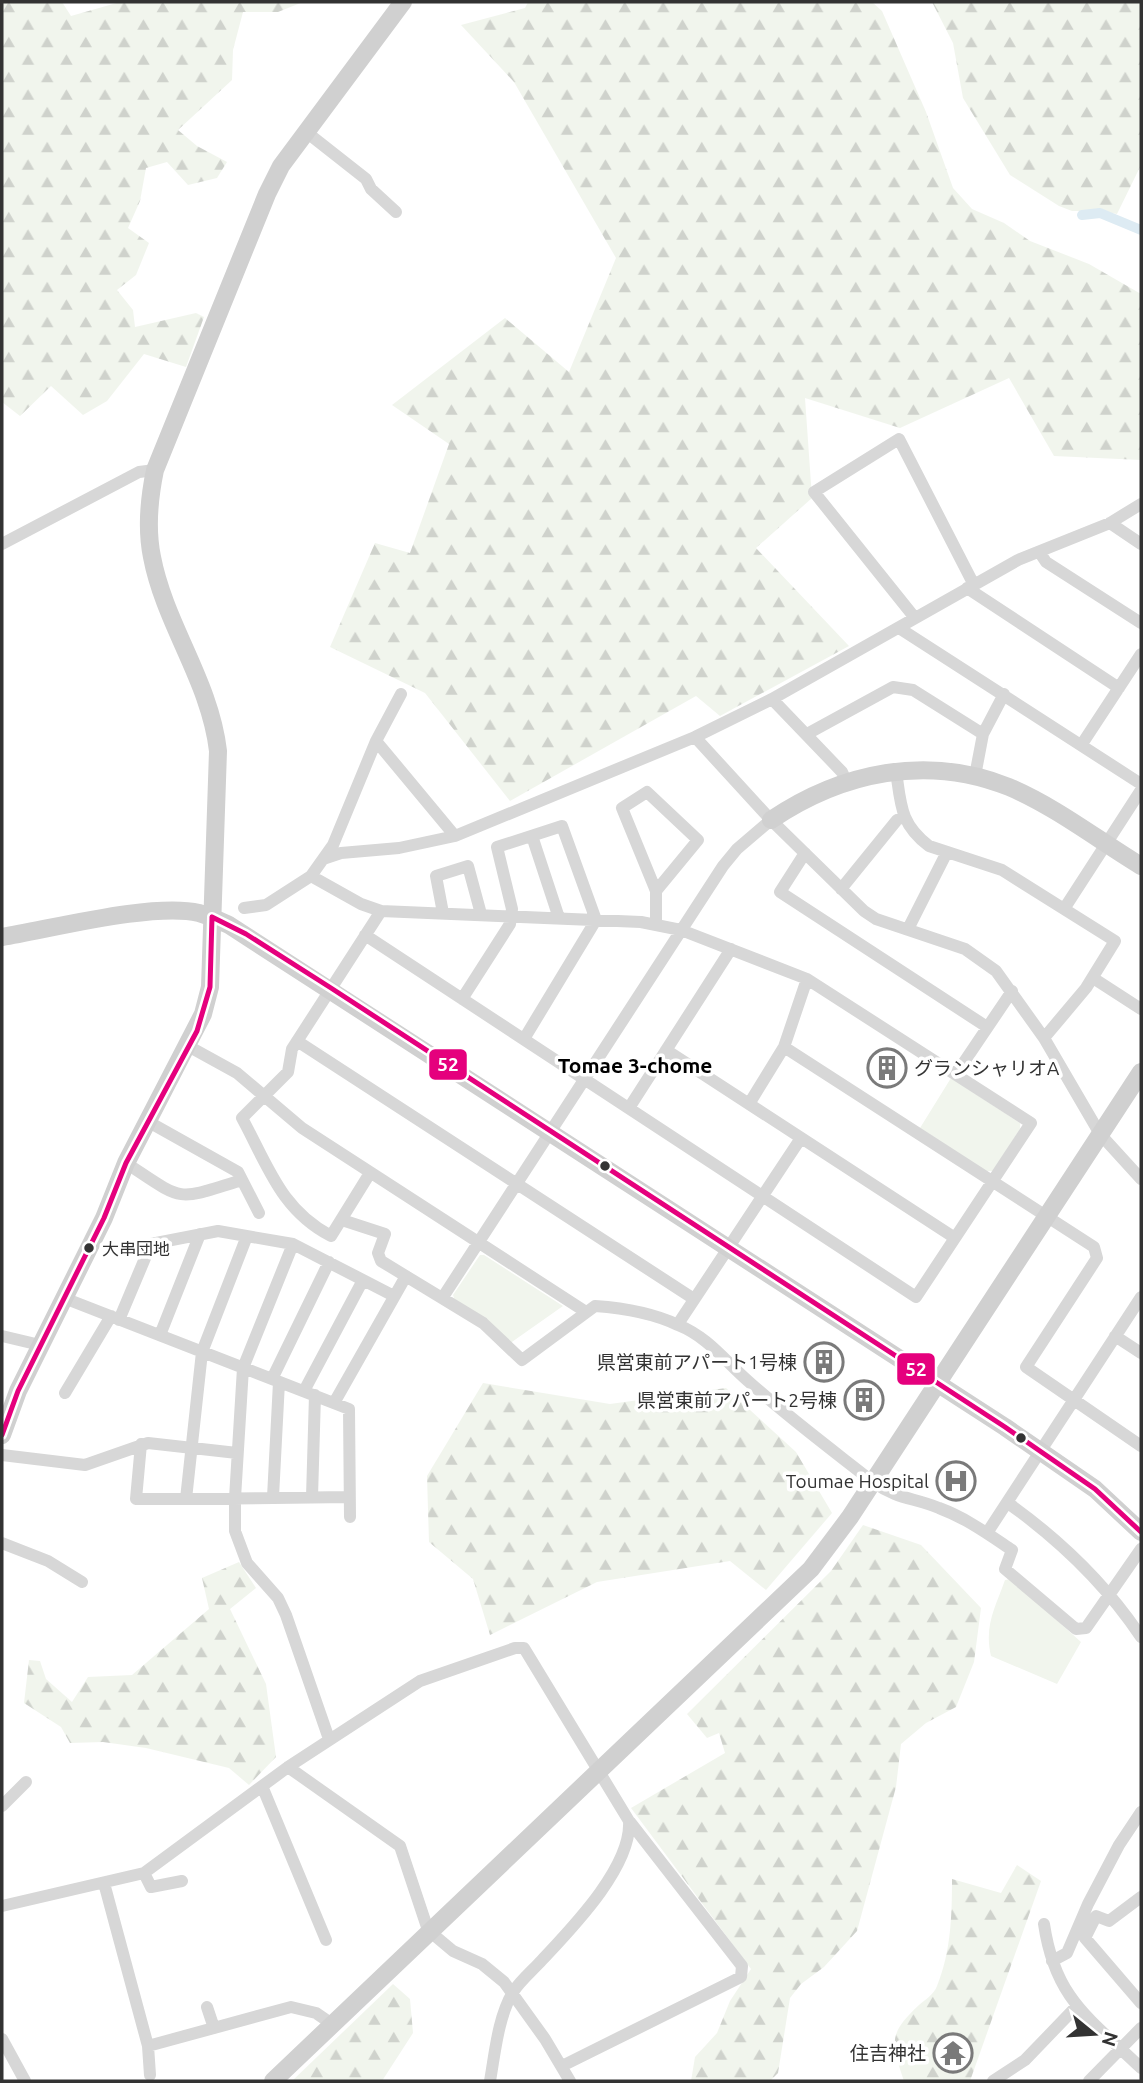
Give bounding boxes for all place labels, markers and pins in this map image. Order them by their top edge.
building icon: グランシャリオA [866,1047,908,1089]
place label: グランシャリオA [914,1057,1060,1079]
unlabelled marker [598,1159,612,1173]
place label: 大串団地 [102,1239,170,1258]
marker: 大串団地 [82,1241,96,1255]
building icon: 県営東前アパート1号棟 [803,1341,845,1383]
place label: 県営東前アパート1号棟 [597,1351,797,1373]
building icon: 県営東前アパート2号棟 [843,1379,885,1421]
place label: 県営東前アパート2号棟 [637,1389,837,1411]
unlabelled marker [1014,1431,1028,1445]
hospital icon: Toumae Hospital [935,1460,977,1502]
place label: Toumae Hospital [786,1470,929,1492]
temple icon: 住吉神社 [932,2032,974,2074]
place label: 住吉神社 [850,2042,926,2064]

